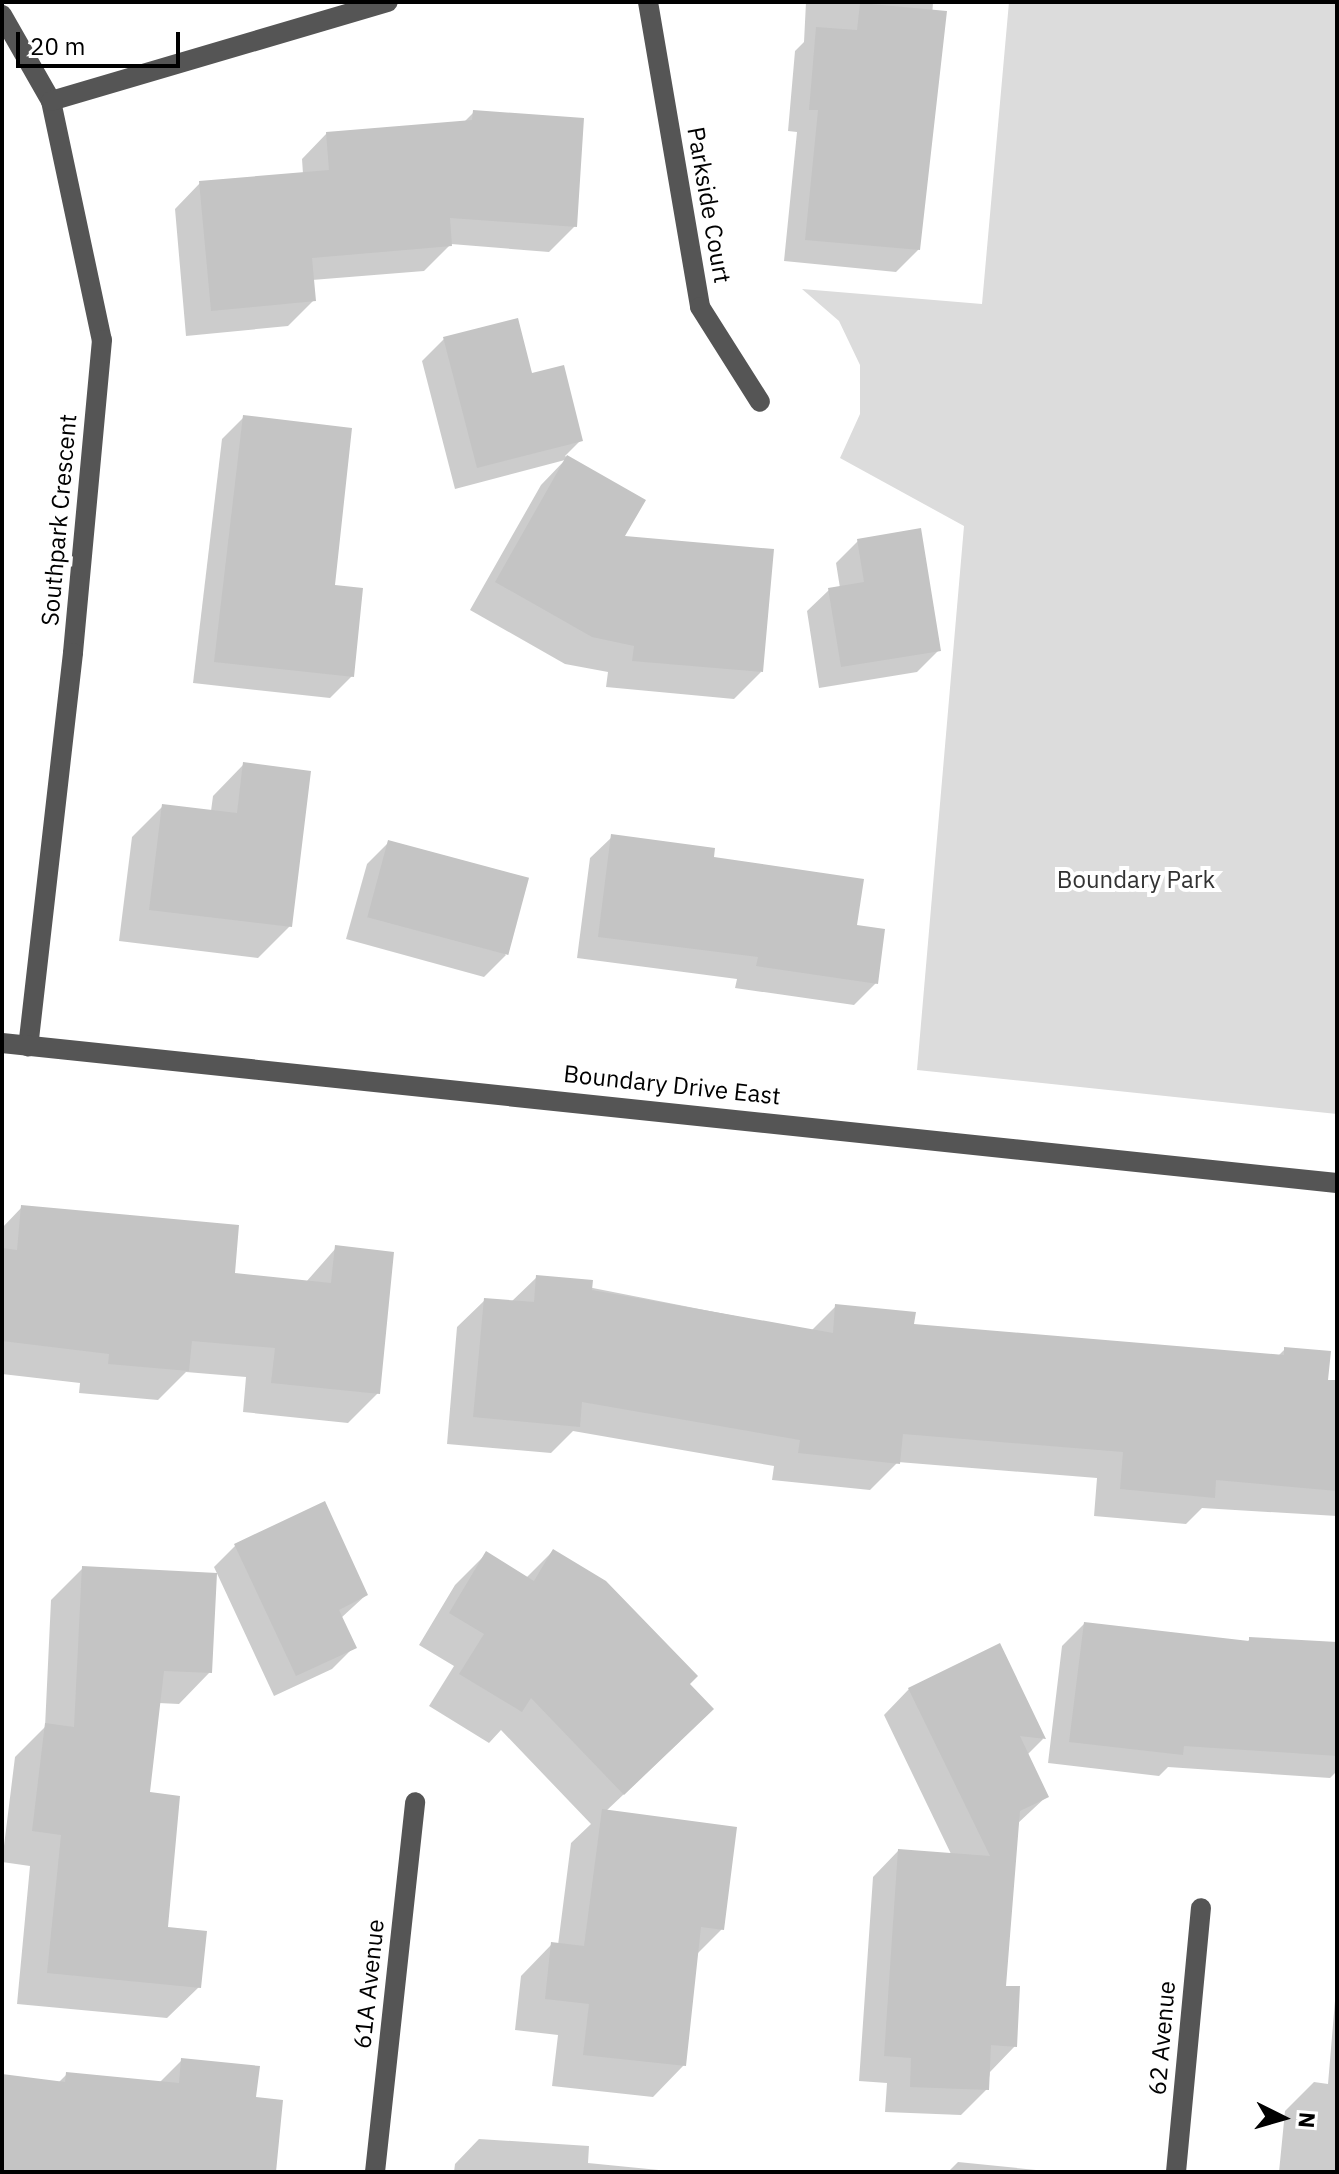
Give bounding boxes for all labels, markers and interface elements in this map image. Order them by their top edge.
scale bar [20,16,184,66]
text: 20 m [30,30,85,62]
street label: Parkside Court [681,125,737,285]
street label: Southpark Crescent [35,413,83,627]
park label: Boundary Park [1057,866,1215,894]
street label: Boundary Drive East [562,1059,782,1111]
street label: 61A Avenue [348,1918,390,2050]
street label: 62 Avenue [1143,1980,1181,2096]
north arrow [1243,2078,1323,2158]
text: N [1292,2111,1323,2129]

